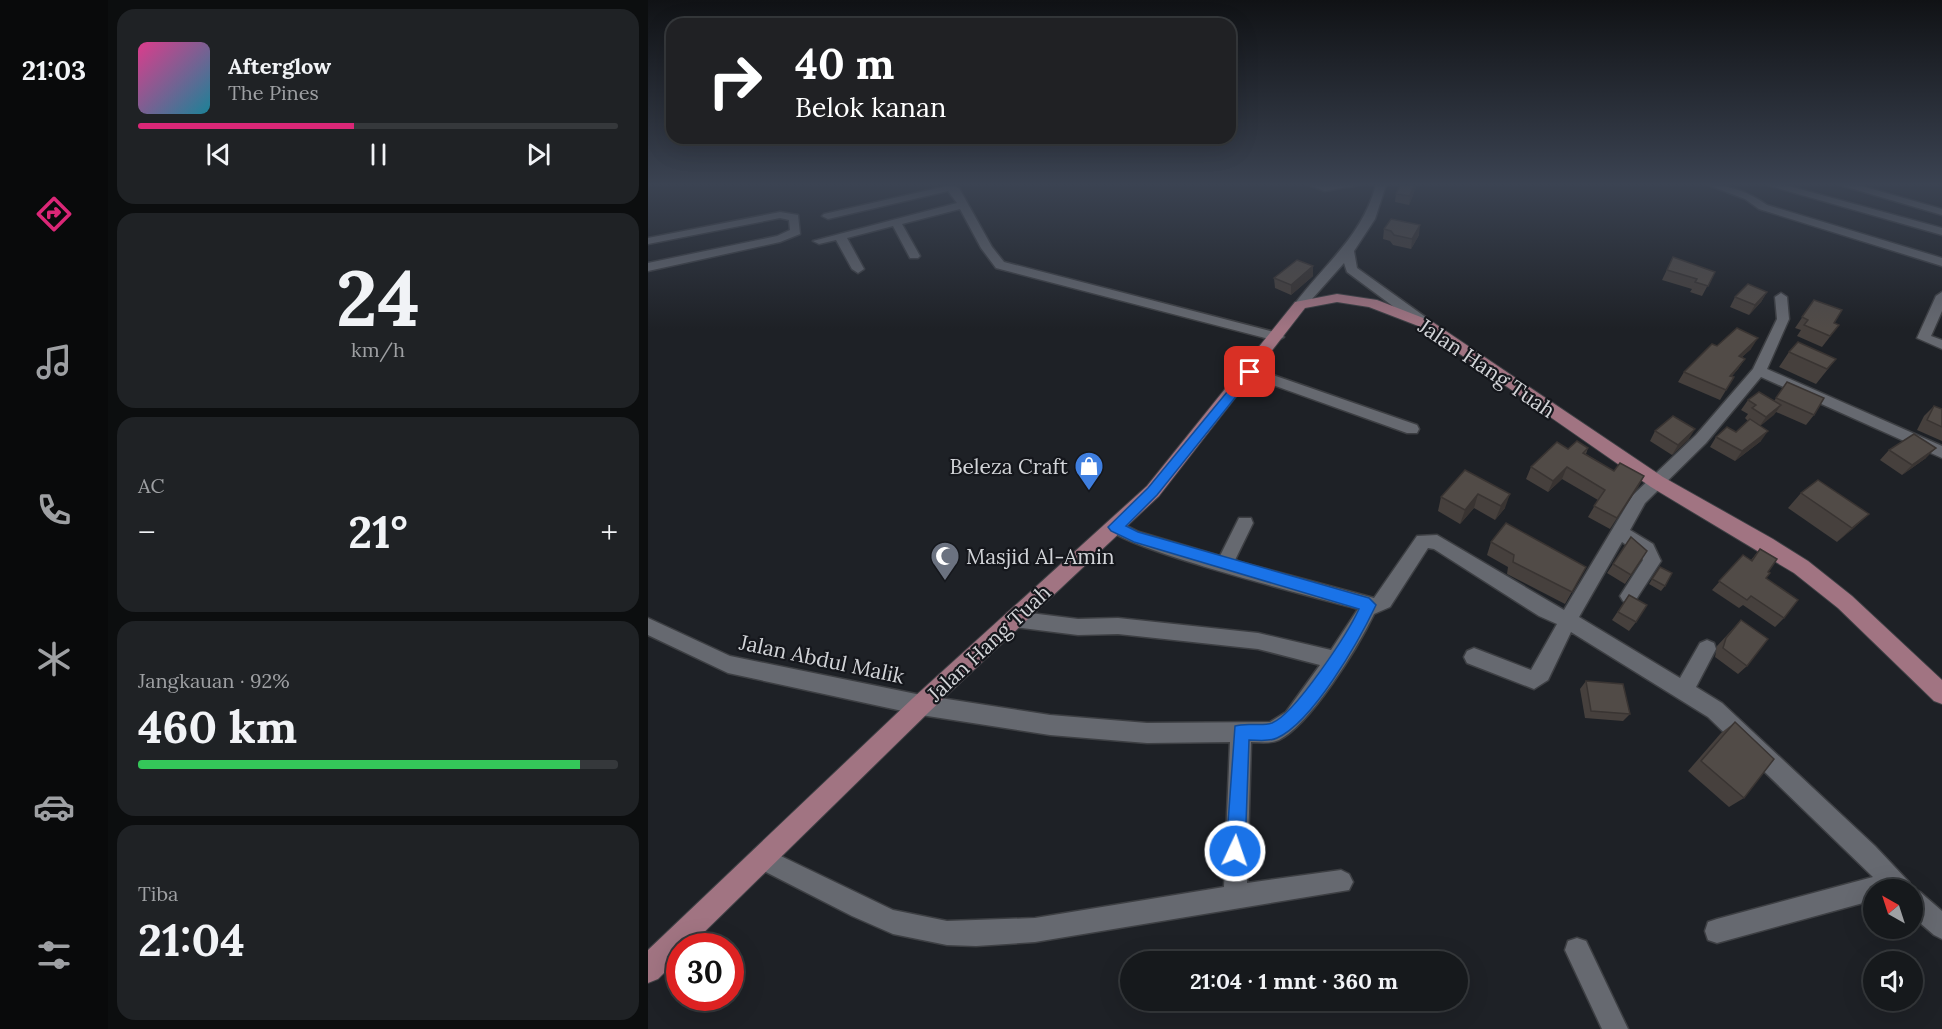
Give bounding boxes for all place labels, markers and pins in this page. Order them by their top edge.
pin [1224,346,1275,397]
shop icon: Beleza Craft [1073,450,1105,492]
place label: Beleza Craft [949,453,1069,480]
mosque icon: Masjid Al-Amin [929,540,961,582]
place label: Masjid Al-Amin [966,543,1115,570]

